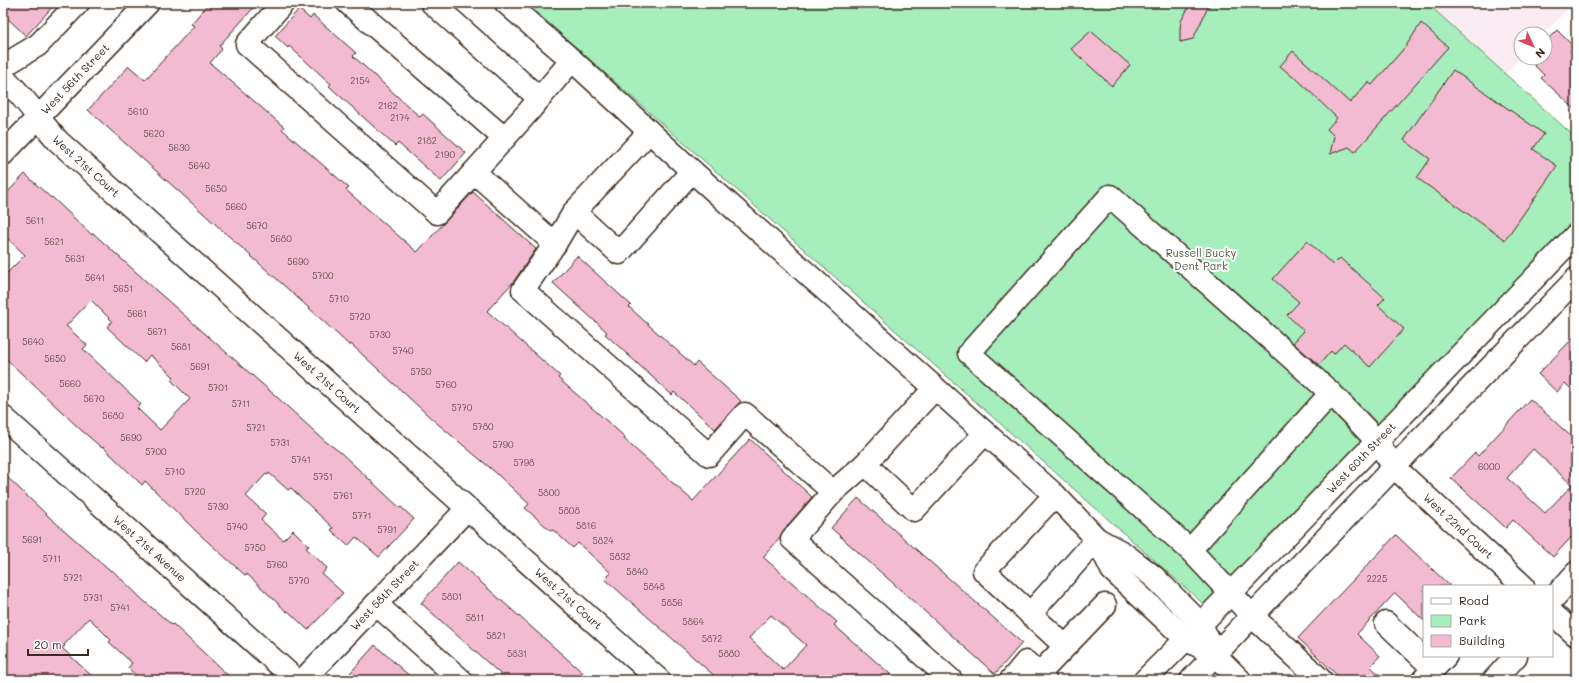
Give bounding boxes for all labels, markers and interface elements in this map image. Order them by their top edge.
north arrow [1513,26,1553,66]
street label: West 56th Street [37,40,112,117]
text: N [1532,45,1549,62]
house number: 2154 [350,75,370,86]
house number: 2162 [378,100,398,111]
house number: 5610 [128,106,149,117]
house number: 2174 [390,112,410,123]
house number: 5620 [143,128,165,139]
street label: West 21st Court [49,132,123,200]
house number: 2182 [417,135,437,146]
house number: 5630 [168,142,190,153]
house number: 2190 [435,149,455,160]
house number: 5640 [188,160,210,171]
house number: 5650 [205,183,227,194]
house number: 5660 [225,201,247,212]
house number: 5611 [26,215,44,226]
house number: 5670 [246,220,268,231]
house number: 5680 [270,233,292,244]
house number: 5621 [44,236,64,247]
park label: Russell Bucky Dent Park [1166,245,1237,273]
house number: 5631 [65,253,85,264]
house number: 5690 [287,256,309,267]
house number: 5700 [312,270,334,281]
house number: 5641 [85,272,105,283]
house number: 5651 [113,283,133,294]
house number: 5710 [329,293,349,304]
house number: 5661 [127,308,147,319]
house number: 5720 [350,311,371,322]
house number: 5671 [147,326,167,337]
house number: 5730 [369,329,391,340]
house number: 5640 [22,336,44,347]
house number: 5681 [171,341,191,352]
house number: 5740 [392,345,414,356]
street label: West 21st Court [291,348,365,416]
house number: 5650 [44,353,66,364]
house number: 5691 [190,361,210,372]
house number: 5750 [410,366,432,377]
house number: 5660 [59,378,81,389]
house number: 5760 [435,379,457,390]
house number: 5701 [208,382,228,393]
house number: 5670 [83,393,105,404]
house number: 5711 [232,398,250,409]
house number: 5770 [452,402,473,413]
house number: 5680 [102,410,124,421]
street label: West 60th Street [1323,419,1399,496]
house number: 5780 [472,421,494,432]
house number: 5721 [246,422,266,433]
house number: 5690 [120,432,142,443]
house number: 5731 [270,437,290,448]
house number: 5790 [492,439,514,450]
house number: 5700 [145,446,167,457]
house number: 5741 [291,454,311,465]
house number: 5798 [513,457,535,468]
house number: 6000 [1478,461,1500,472]
house number: 5710 [165,466,185,477]
house number: 5751 [313,471,333,482]
house number: 5720 [185,486,206,497]
house number: 5800 [538,487,560,498]
house number: 5761 [333,490,353,501]
street label: West 22nd Court [1420,490,1497,562]
house number: 5730 [207,501,229,512]
house number: 5808 [558,505,580,516]
house number: 5771 [352,510,372,521]
street label: West 21st Avenue [110,512,190,585]
house number: 5816 [576,520,596,531]
house number: 5740 [226,521,248,532]
house number: 5791 [377,524,397,535]
house number: 5691 [22,534,42,545]
house number: 5824 [593,535,614,546]
house number: 5750 [244,542,266,553]
house number: 5832 [610,551,630,562]
house number: 5711 [43,553,61,564]
street label: West 58th Street [347,556,422,633]
house number: 5760 [266,559,288,570]
street label: West 21st Court [532,564,606,633]
house number: 5840 [626,566,648,577]
house number: 5721 [63,572,83,583]
house number: 2225 [1367,573,1387,584]
house number: 5770 [289,575,310,586]
house number: 5848 [643,581,665,592]
legend [1423,585,1553,657]
house number: 5801 [442,591,462,602]
house number: 5731 [83,592,103,603]
text: Road [1459,592,1489,608]
house number: 5856 [661,597,683,608]
house number: 5741 [110,602,130,613]
house number: 5811 [466,612,484,623]
text: Park [1459,612,1486,628]
house number: 5864 [682,616,704,627]
house number: 5821 [486,630,506,641]
scale bar [28,631,88,657]
text: Building [1459,632,1505,648]
house number: 5872 [702,633,722,644]
text: 20 m [34,636,62,652]
house number: 5831 [507,648,527,659]
house number: 5880 [718,648,740,659]

